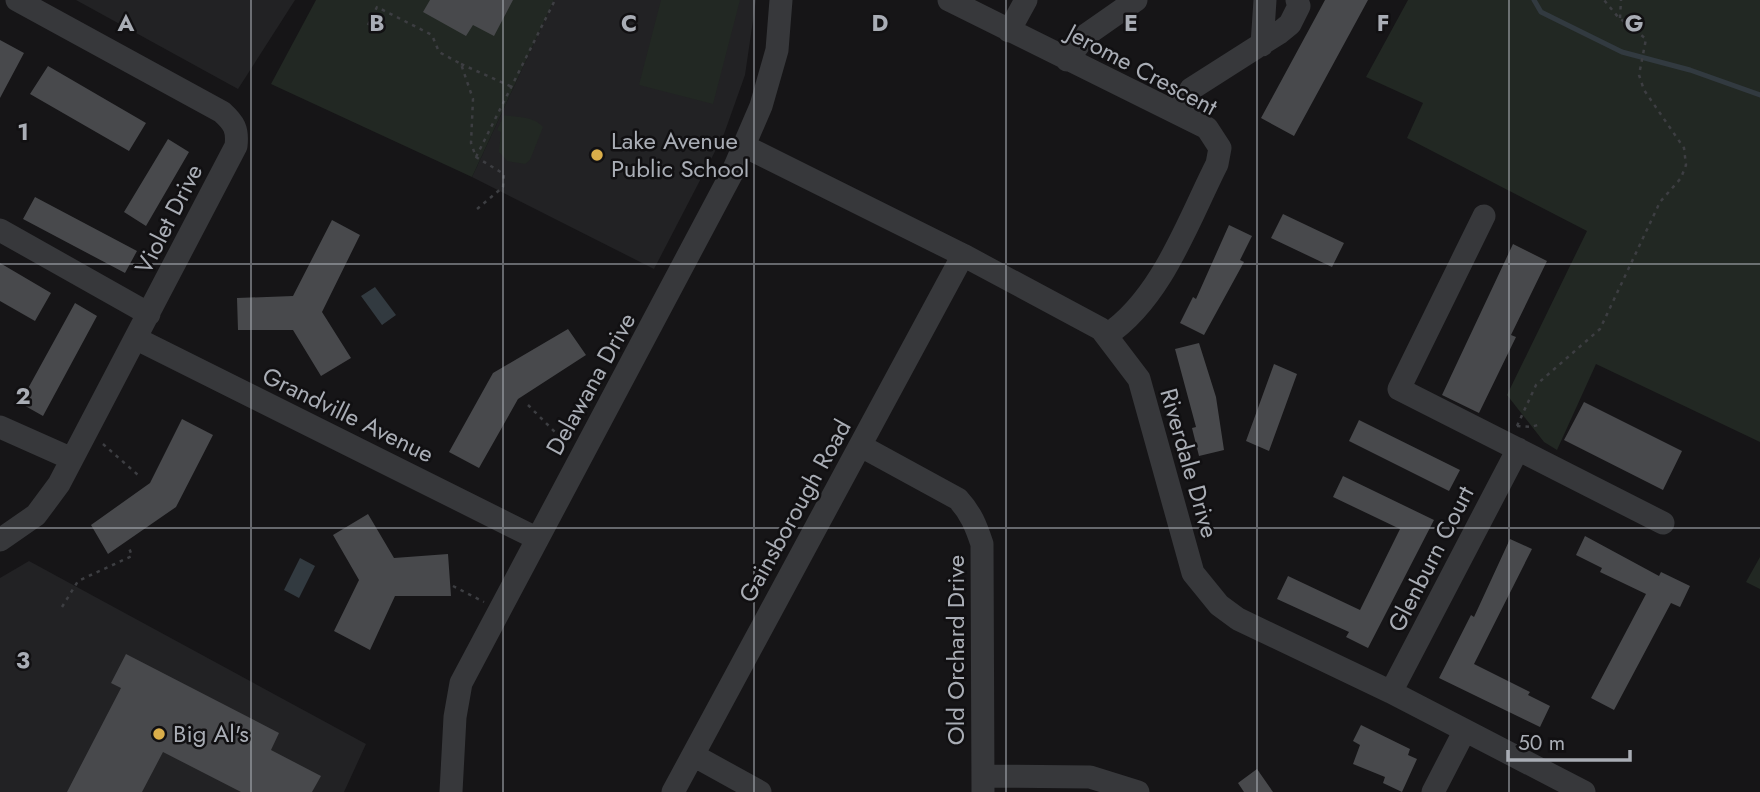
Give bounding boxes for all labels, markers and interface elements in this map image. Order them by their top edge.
text: A [117,6,135,40]
text: B [369,6,385,40]
text: C [621,6,637,40]
text: D [872,6,889,40]
text: E [1124,6,1138,40]
text: F [1377,6,1389,40]
text: G [1625,6,1643,40]
street label: Jerome Crescent [1058,14,1224,124]
text: 1 [17,115,29,149]
place label: Lake Avenue Public School [611,123,749,186]
marker: Lake Avenue Public School [589,147,605,163]
street label: Violet Drive [126,158,211,280]
street label: Delawana Drive [537,306,644,461]
street label: Grandville Avenue [257,358,440,471]
text: 2 [15,379,31,413]
street label: Riverdale Drive [1151,384,1228,542]
street label: Gainsborough Road [730,413,859,609]
street label: Glenburn Court [1379,480,1482,638]
street label: Old Orchard Drive [938,555,973,745]
text: 3 [16,643,30,677]
place label: Big Al's [173,716,249,751]
scale bar [1508,718,1630,762]
marker: Big Al's [151,726,167,742]
text: 50 m [1518,728,1565,758]

